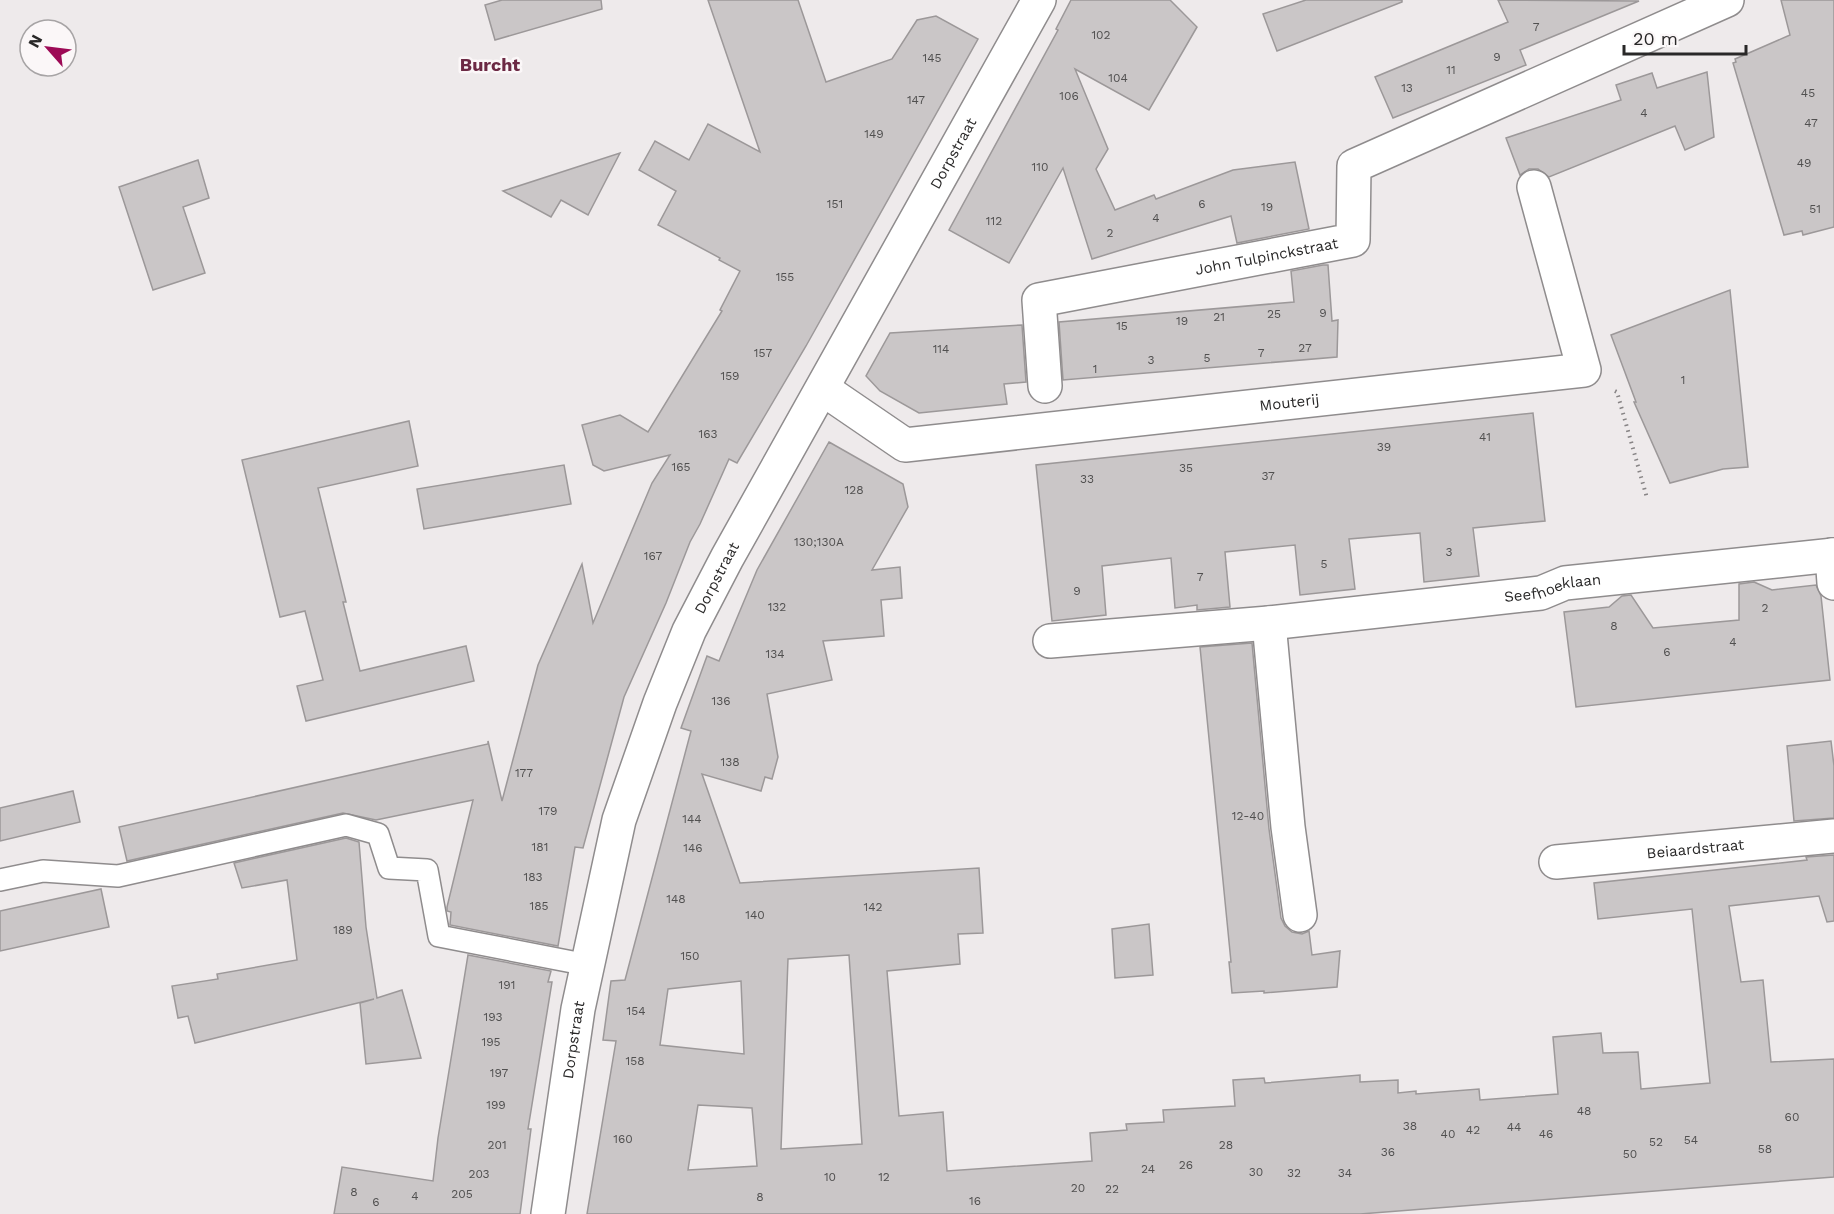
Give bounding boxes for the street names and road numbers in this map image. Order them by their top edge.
street label: Dorpstraat [926,114,981,192]
street label: John Tulpinckstraat [1194,234,1340,279]
street label: Mouterij [1259,390,1320,415]
street label: Dorpstraat [691,538,743,617]
street label: Seefhoeklaan [1503,570,1602,606]
street label: Beiaardstraat [1646,835,1746,862]
street label: Dorpstraat [559,999,589,1080]

